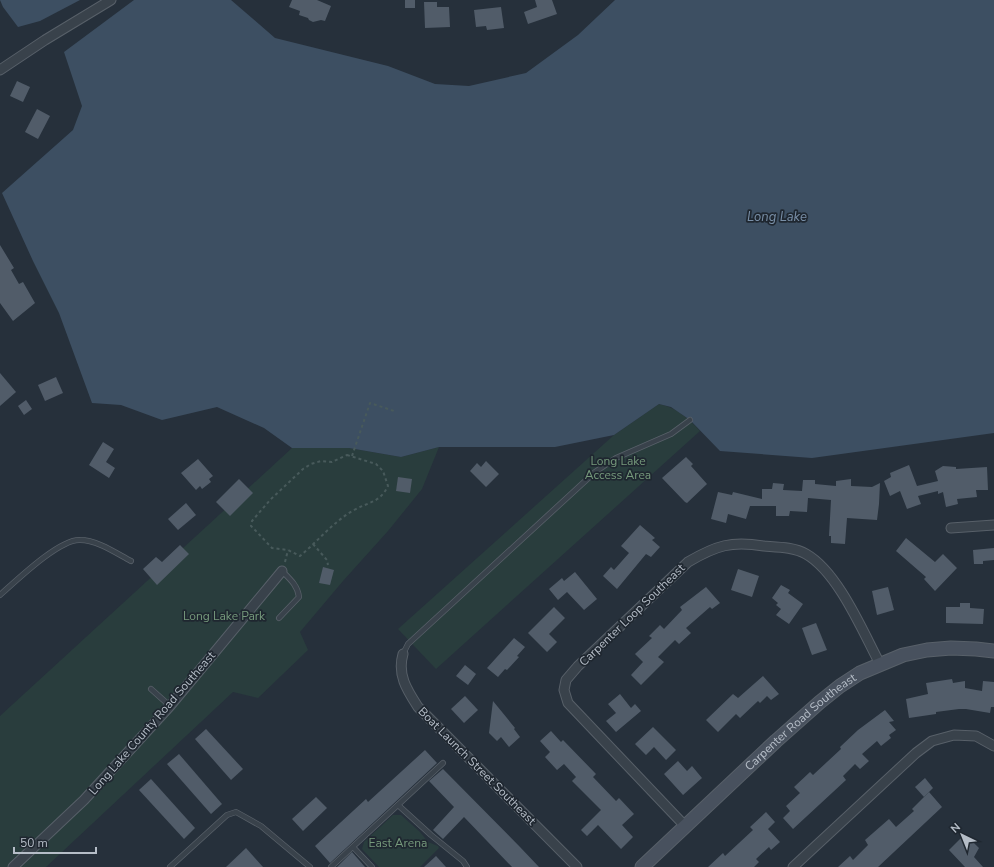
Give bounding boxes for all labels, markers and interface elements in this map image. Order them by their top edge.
water label: Long Lake [747,208,807,226]
park label: Long Lake Access Area [585,453,651,483]
street label: Carpenter Loop Southeast [576,560,689,670]
park label: Long Lake Park [183,608,266,624]
street label: Long Lake County Road Southeast [85,647,219,798]
street label: Carpenter Road Southeast [741,669,860,774]
street label: Boat Launch Street Southeast [415,704,540,829]
north arrow [942,815,982,855]
text: N [947,820,964,836]
scale bar [14,829,96,855]
text: 50 m [20,835,48,851]
park label: East Arena [369,835,427,851]

